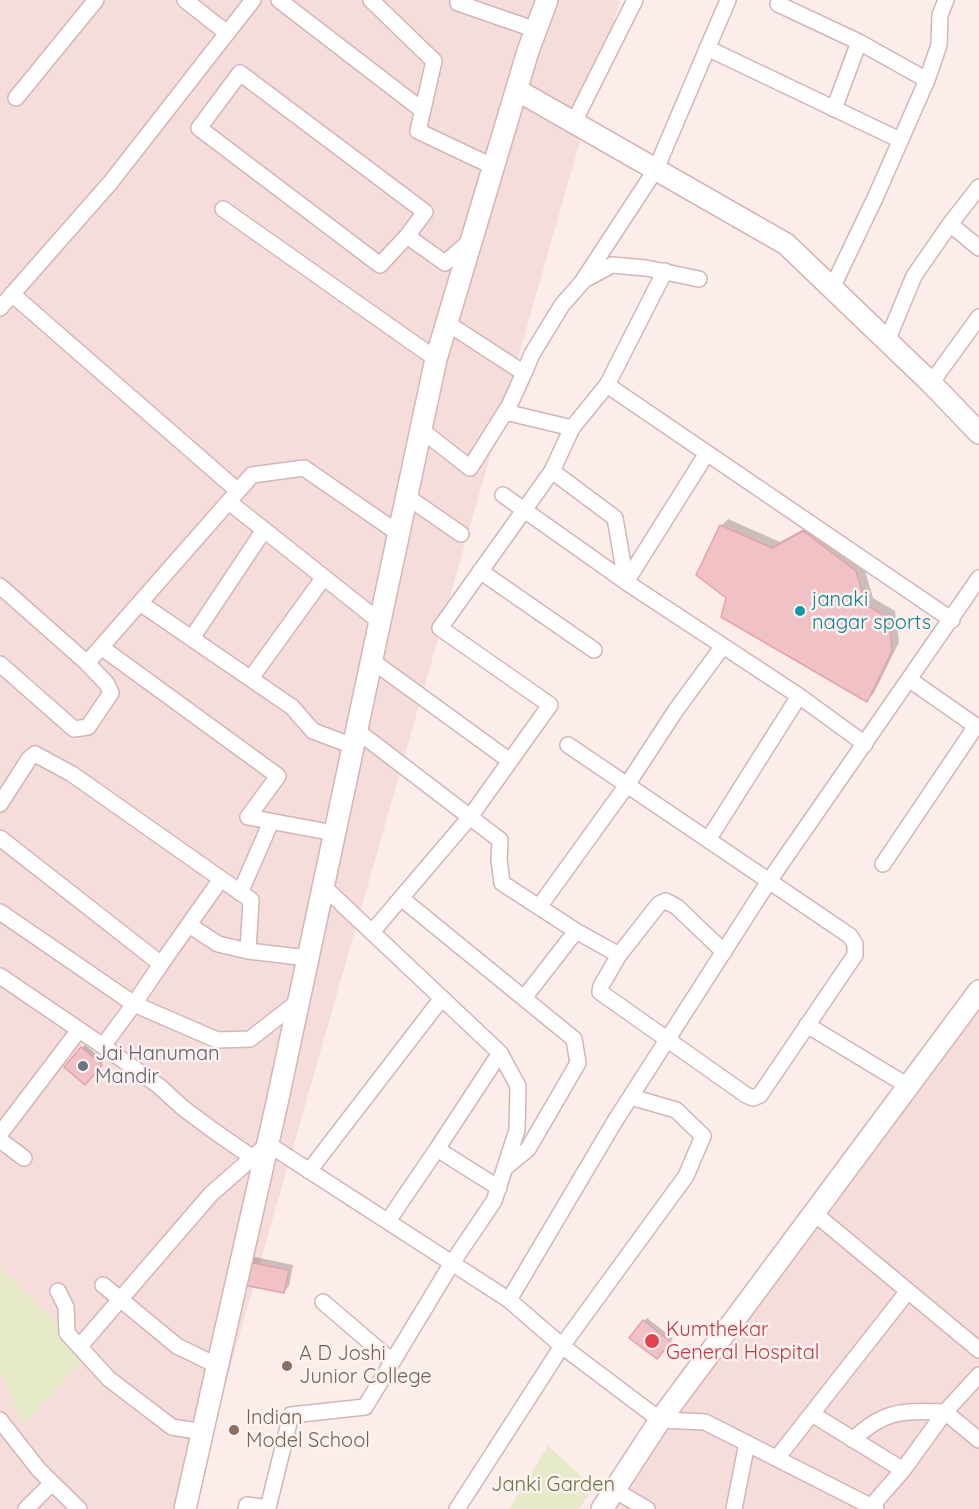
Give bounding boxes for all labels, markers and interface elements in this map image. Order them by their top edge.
place label: janaki nagar sports [812,588,931,635]
marker: janaki nagar sports [793,604,807,618]
place label: Jai Hanuman Mandir [95,1042,220,1089]
marker: Jai Hanuman Mandir [76,1059,90,1073]
place label: Kumthekar General Hospital [666,1318,819,1365]
marker: Kumthekar General Hospital [643,1332,661,1350]
place label: A D Joshi Junior College [299,1342,432,1389]
marker: A D Joshi Junior College [280,1359,294,1373]
place label: Indian Model School [246,1406,370,1453]
marker: Indian Model School [227,1423,241,1437]
park label: Janki Garden [491,1473,615,1497]

